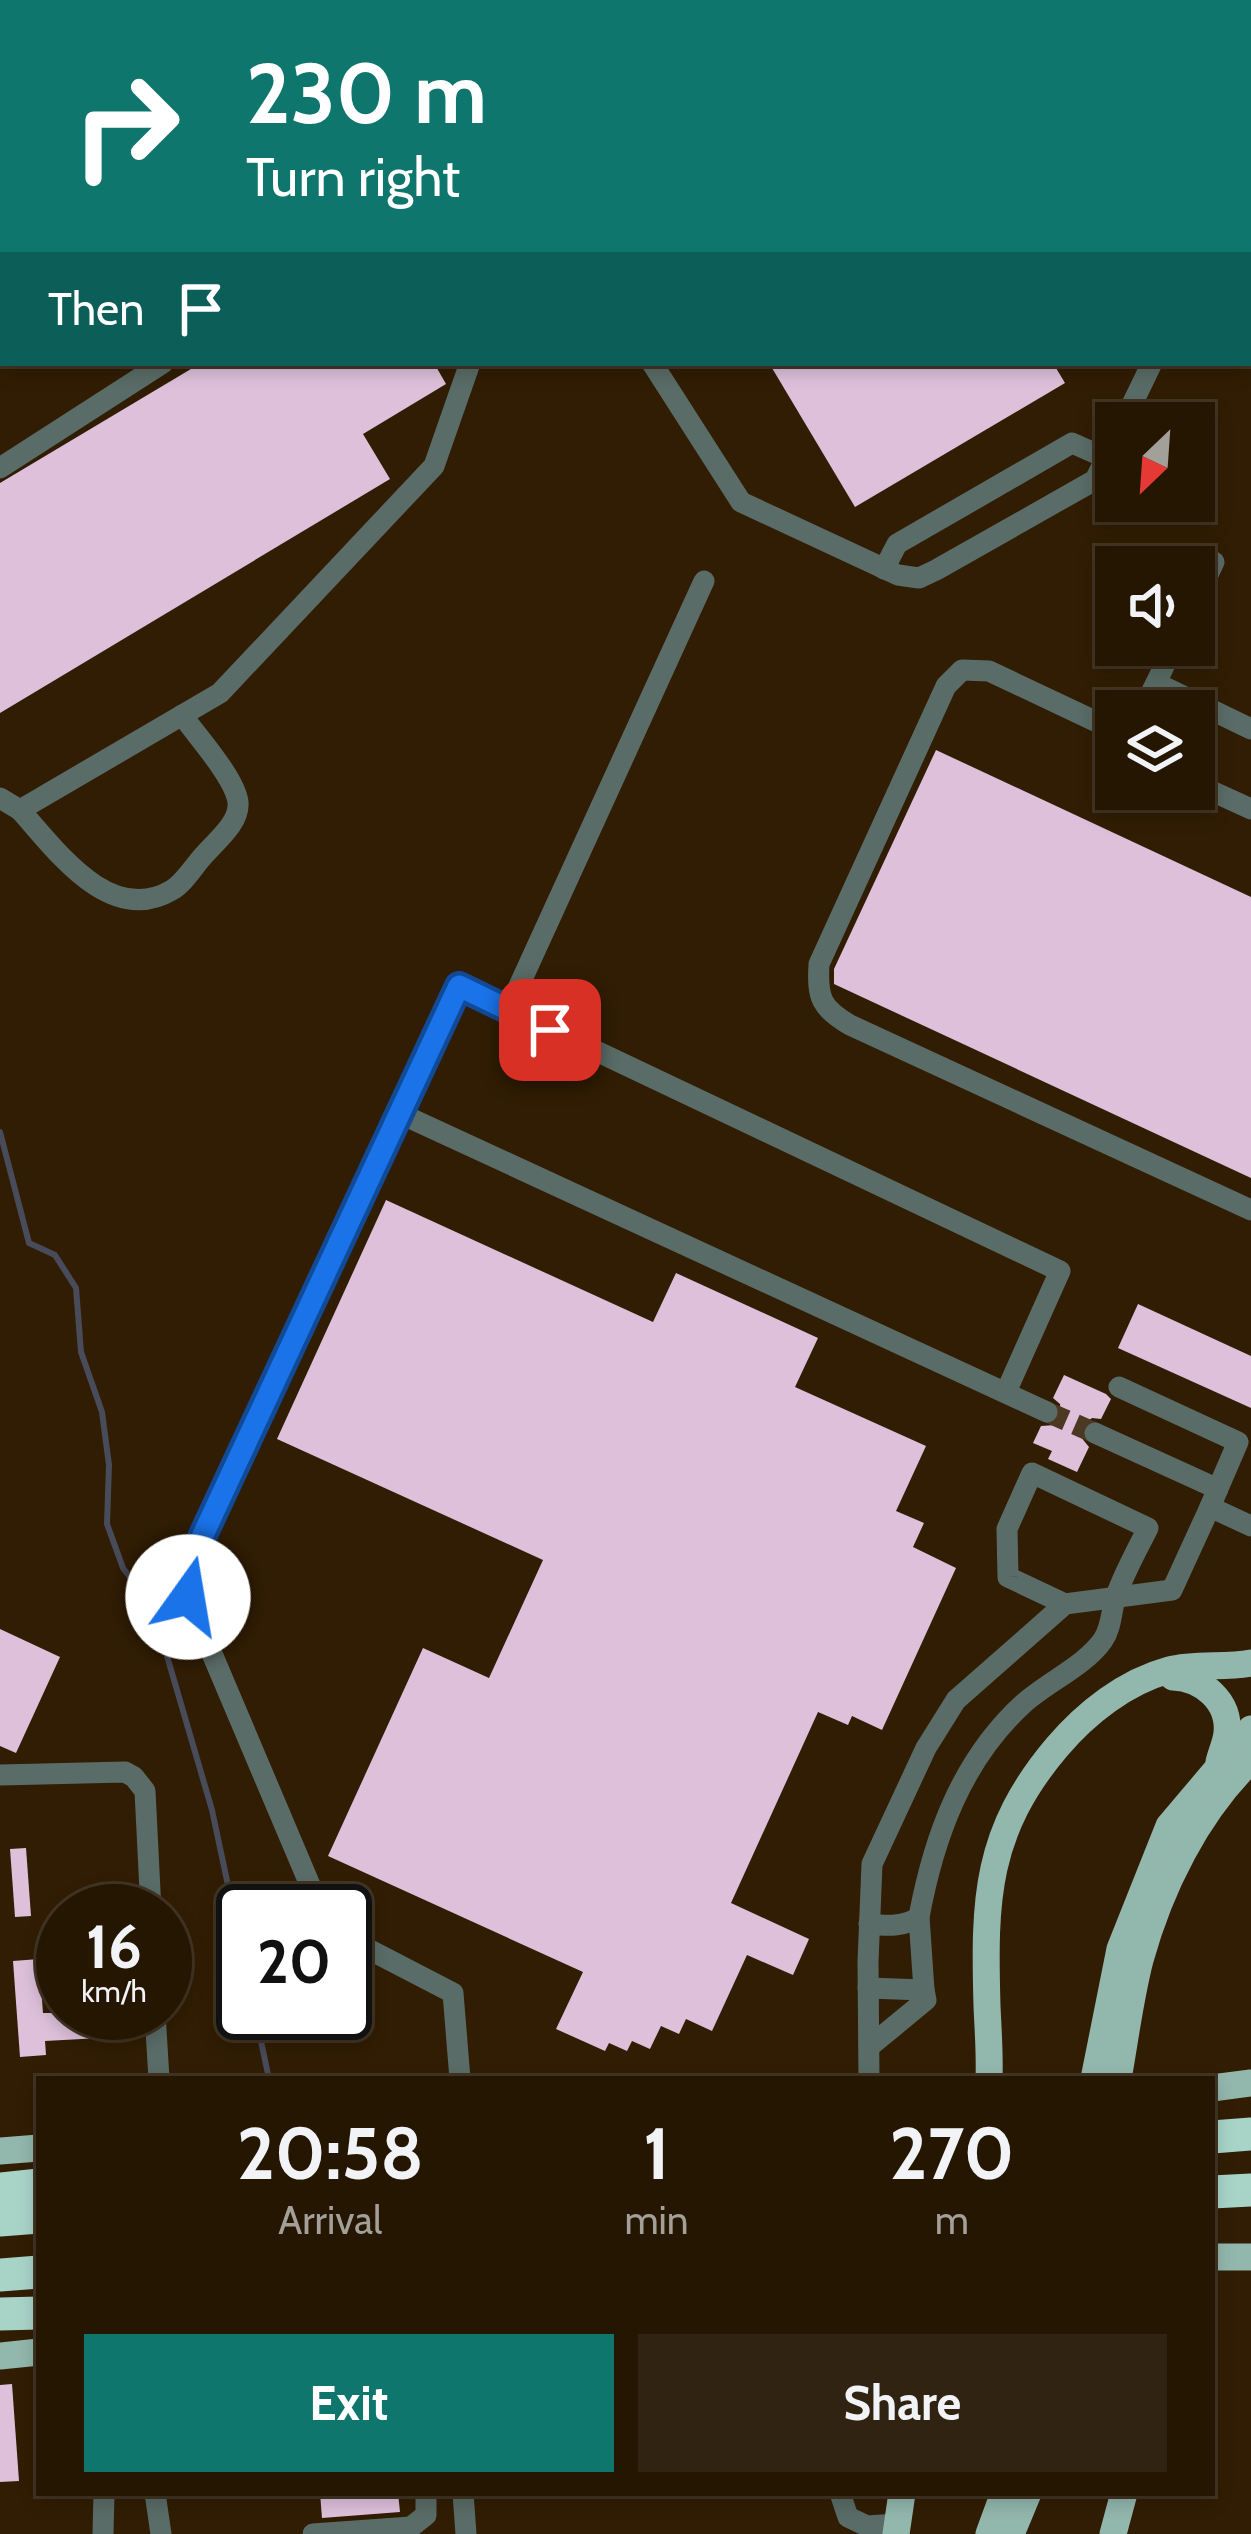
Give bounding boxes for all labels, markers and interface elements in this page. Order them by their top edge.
text: 230 m [246,42,487,144]
icon: right [48,48,204,204]
text: Turn right [246,144,460,210]
icon: arrive [168,276,234,342]
text: Then [48,282,144,336]
north arrow [1095,402,1215,522]
map controls [1095,402,1215,810]
button: sound [1095,546,1215,666]
button: layers [1095,690,1215,810]
pin [499,979,601,1081]
icon: arrive [517,997,583,1063]
position arrow [125,1534,251,1660]
speed limit sign: 20 [216,1884,372,2040]
text: 16 [86,1910,142,1983]
text: km/h [81,1973,147,2010]
text: 20:58 [237,2110,424,2197]
text: 1 [643,2110,670,2197]
text: 270 [889,2110,1014,2197]
text: Arrival [278,2196,382,2244]
text: min [624,2196,689,2244]
text: m [935,2196,969,2244]
button: Exit [84,2334,614,2472]
button: Share [638,2334,1167,2472]

